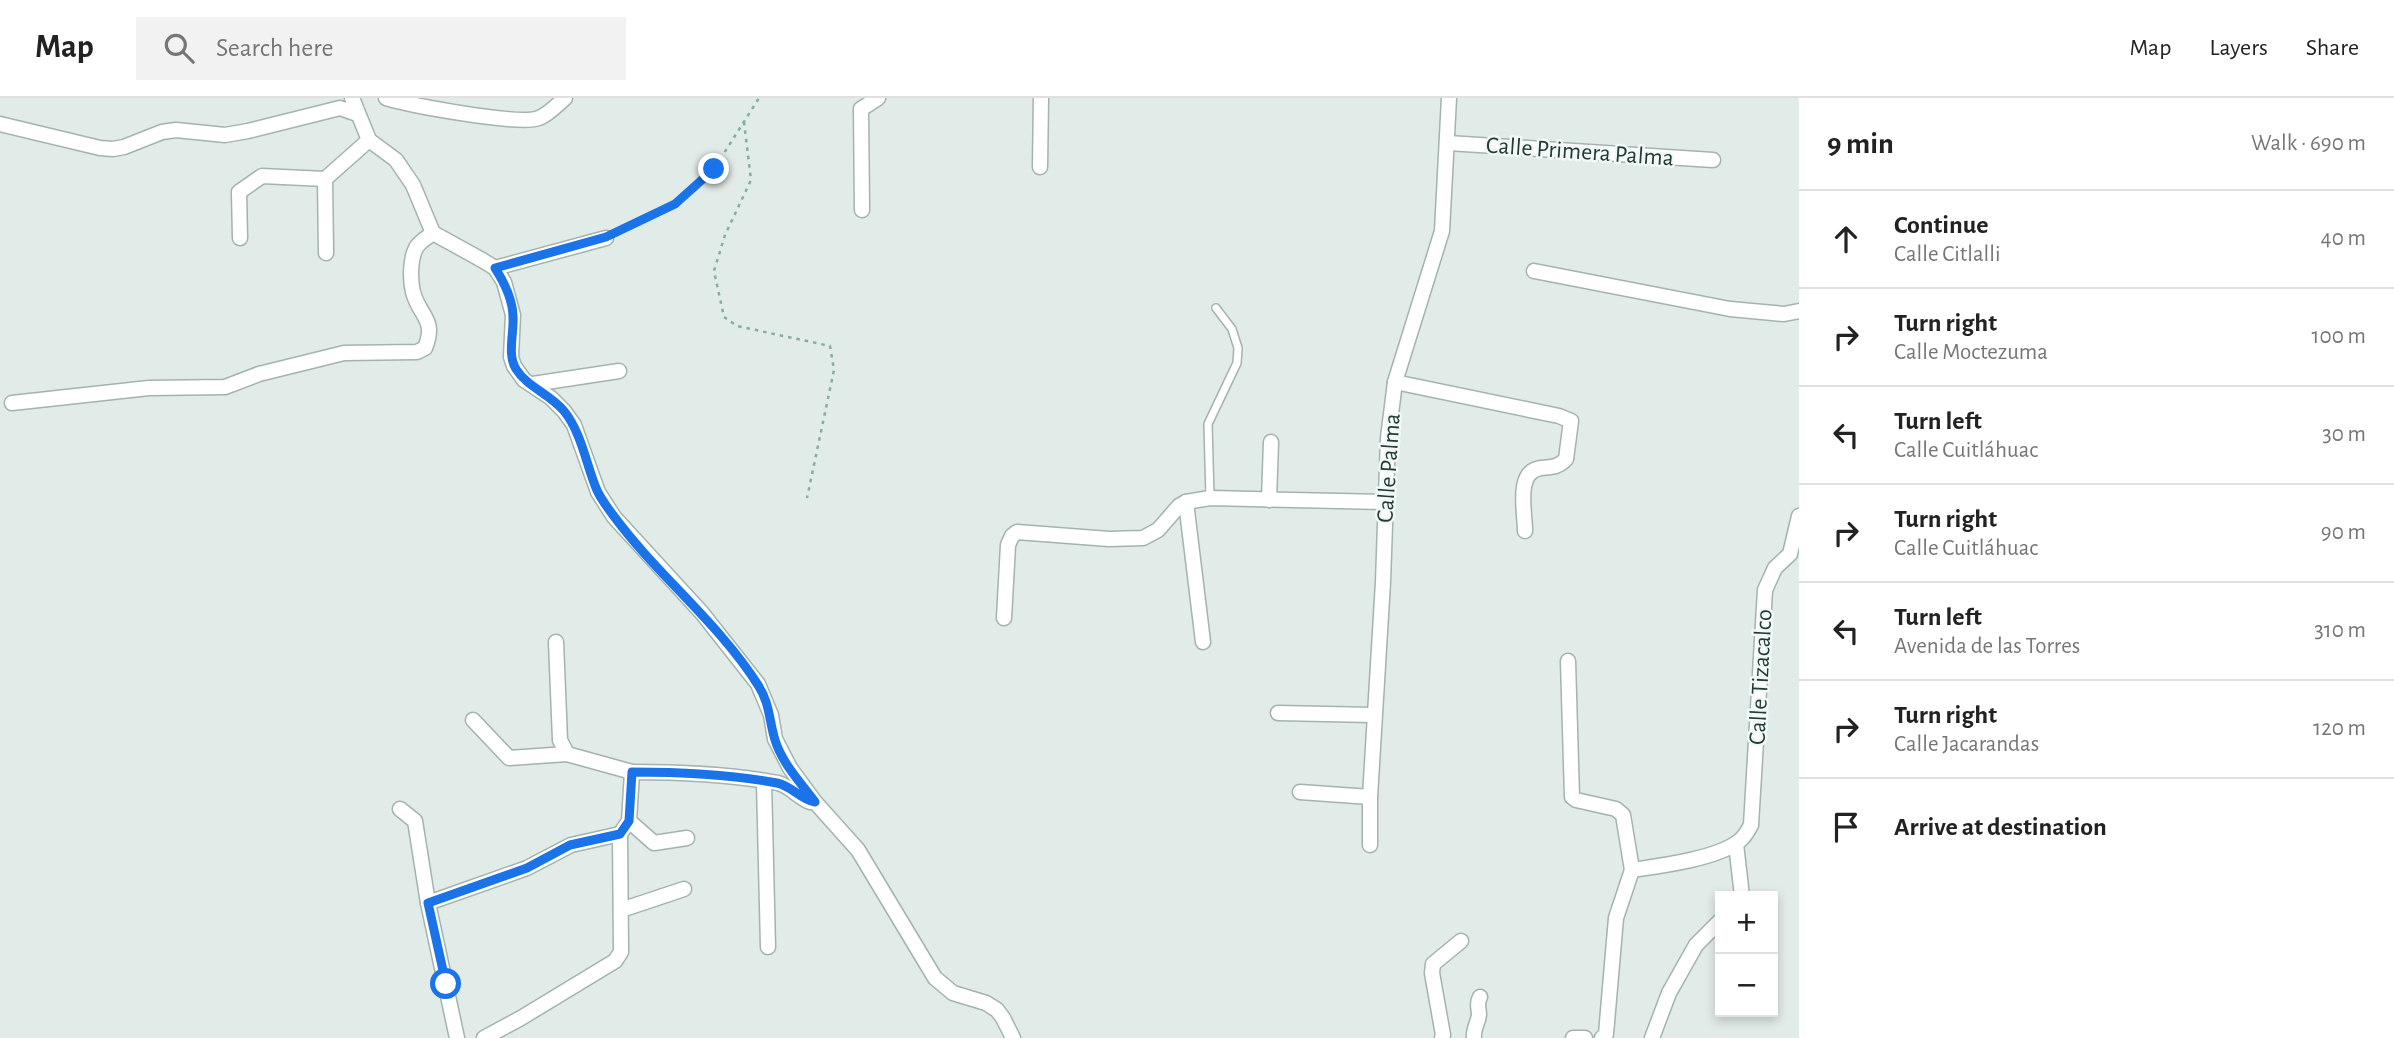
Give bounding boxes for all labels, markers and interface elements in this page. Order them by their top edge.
search box [136,17,626,80]
icon: search [160,29,198,67]
text: Map [35,31,94,64]
text: Search here [216,35,334,61]
text: Map [2129,36,2171,60]
text: Layers [2209,36,2268,60]
text: Share [2306,36,2359,60]
text: 9 min [1827,129,1894,159]
text: Walk · 690 m [2251,132,2366,155]
street label: Calle Primera Palma [1485,133,1675,171]
route end [698,153,729,184]
text: Continue [1894,212,1989,238]
icon: ahead [1827,220,1865,258]
text: 40 m [2321,227,2366,250]
text: Calle Citlalli [1894,243,2000,266]
text: Turn right [1894,310,1997,336]
icon: right [1827,318,1865,356]
text: 100 m [2312,325,2366,348]
text: Calle Moctezuma [1894,341,2048,364]
text: Turn left [1894,408,1982,434]
street label: Calle Palma [1373,413,1405,524]
icon: left [1827,416,1865,454]
text: 30 m [2322,423,2366,446]
text: Calle Cuitláhuac [1894,439,2038,462]
text: Turn right [1894,506,1997,532]
icon: right [1827,514,1865,552]
text: 90 m [2321,521,2366,544]
text: Calle Cuitláhuac [1894,537,2038,560]
text: Turn left [1894,604,1982,630]
street label: Calle Tizacalco [1745,609,1777,746]
icon: left [1827,612,1865,650]
text: 310 m [2314,619,2366,642]
text: Avenida de las Torres [1894,635,2080,658]
text: Turn right [1894,702,1997,728]
icon: right [1827,710,1865,748]
text: 120 m [2313,717,2366,740]
text: Calle Jacarandas [1894,733,2039,756]
icon: arrive [1827,808,1865,846]
text: Arrive at destination [1894,814,2107,840]
map controls [1715,891,1778,1017]
button: + [1715,891,1778,954]
button: − [1715,954,1778,1017]
route start [430,968,461,999]

